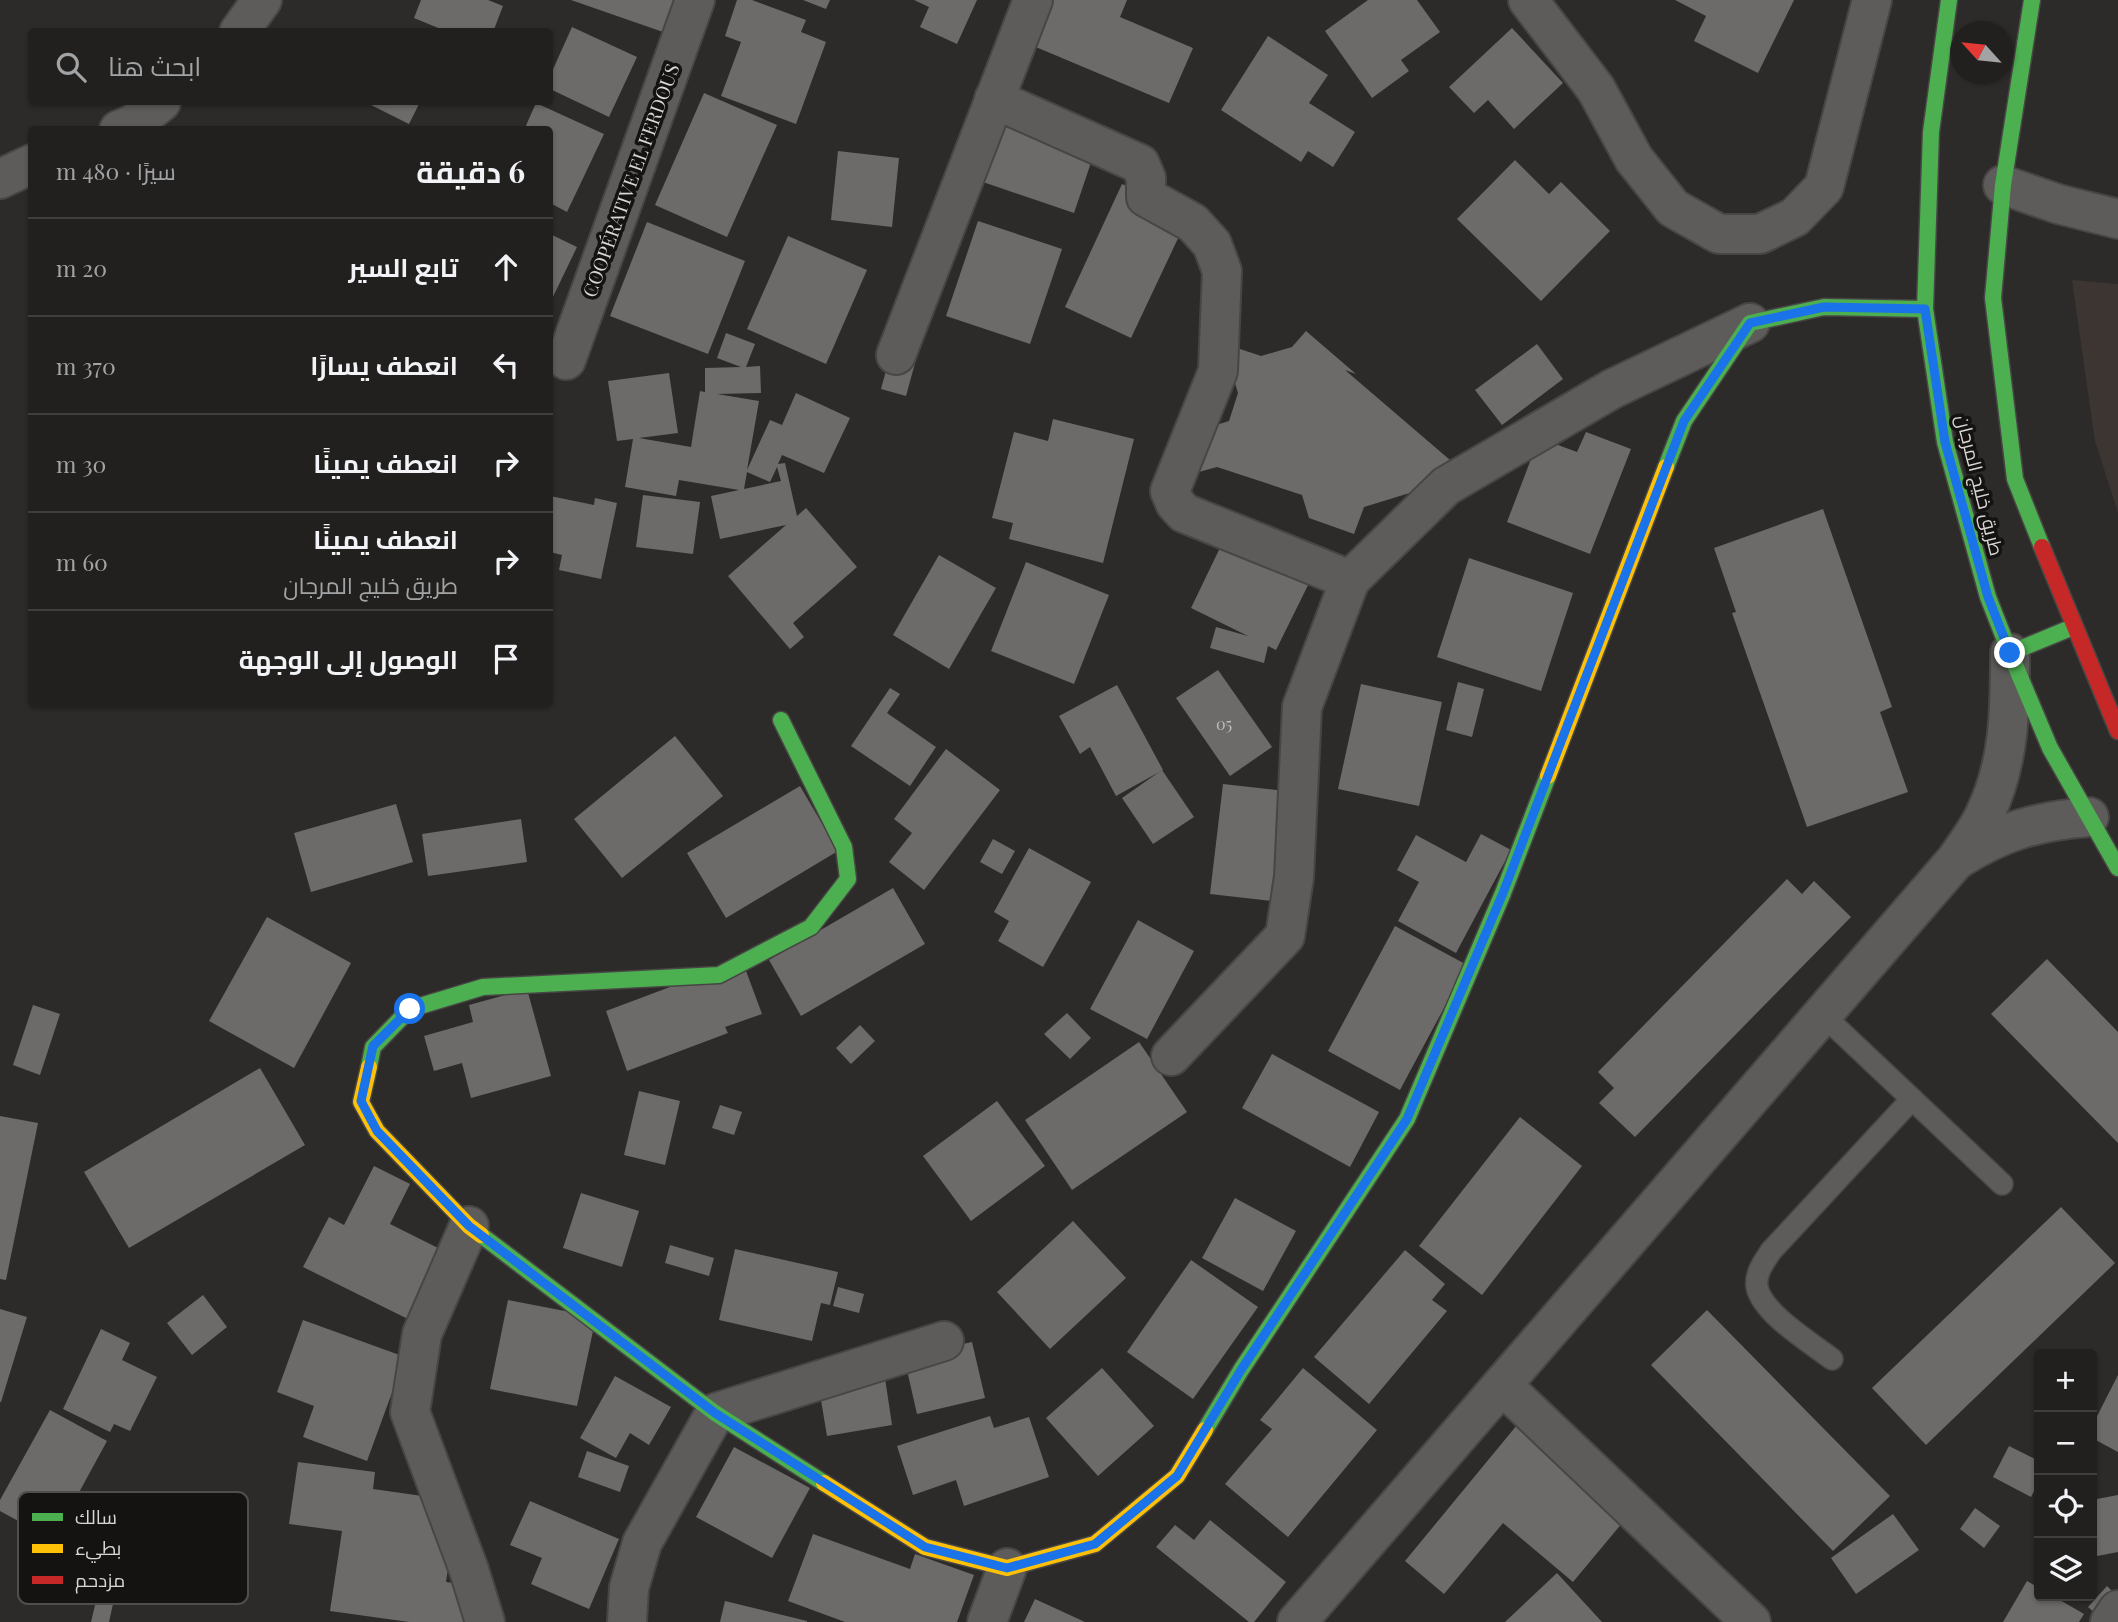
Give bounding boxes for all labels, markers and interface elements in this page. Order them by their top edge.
north arrow [1950,21,2013,84]
search box [28,28,553,105]
icon: search [52,48,90,86]
text: ابحث هنا [108,48,201,83]
street label: COOPÉRATIVE EL FERDOUS [576,60,684,300]
text: 6 دقيقة [416,151,525,191]
text: سيرًا · 480 m [56,155,176,186]
icon: ahead [487,248,525,286]
text: تابع السير [349,249,458,284]
text: 20 m [56,252,107,283]
icon: left [487,346,525,384]
text: انعطف يسارًا [310,347,458,382]
text: 370 m [56,350,116,381]
street label: طريق خليج المرجان [1949,412,2011,559]
icon: right [487,444,525,482]
text: انعطف يمينًا [313,445,458,480]
text: 30 m [56,448,106,479]
text: انعطف يمينًا [313,521,458,556]
icon: right [487,542,525,580]
text: 60 m [56,546,108,577]
text: طريق خليج المرجان [283,569,458,600]
route end [1994,637,2025,668]
icon: arrive [487,640,525,678]
text: الوصول إلى الوجهة [239,641,458,676]
house number: 05 [1216,713,1232,734]
route start [394,993,425,1024]
map controls [2034,1349,2097,1601]
button: + [2034,1349,2097,1412]
button: − [2034,1412,2097,1475]
button: locate [2034,1475,2097,1538]
legend [18,1492,248,1604]
text: سالك [75,1503,117,1529]
text: بطيء [75,1534,121,1563]
button: layers [2034,1538,2097,1601]
text: مزدحم [75,1566,125,1594]

